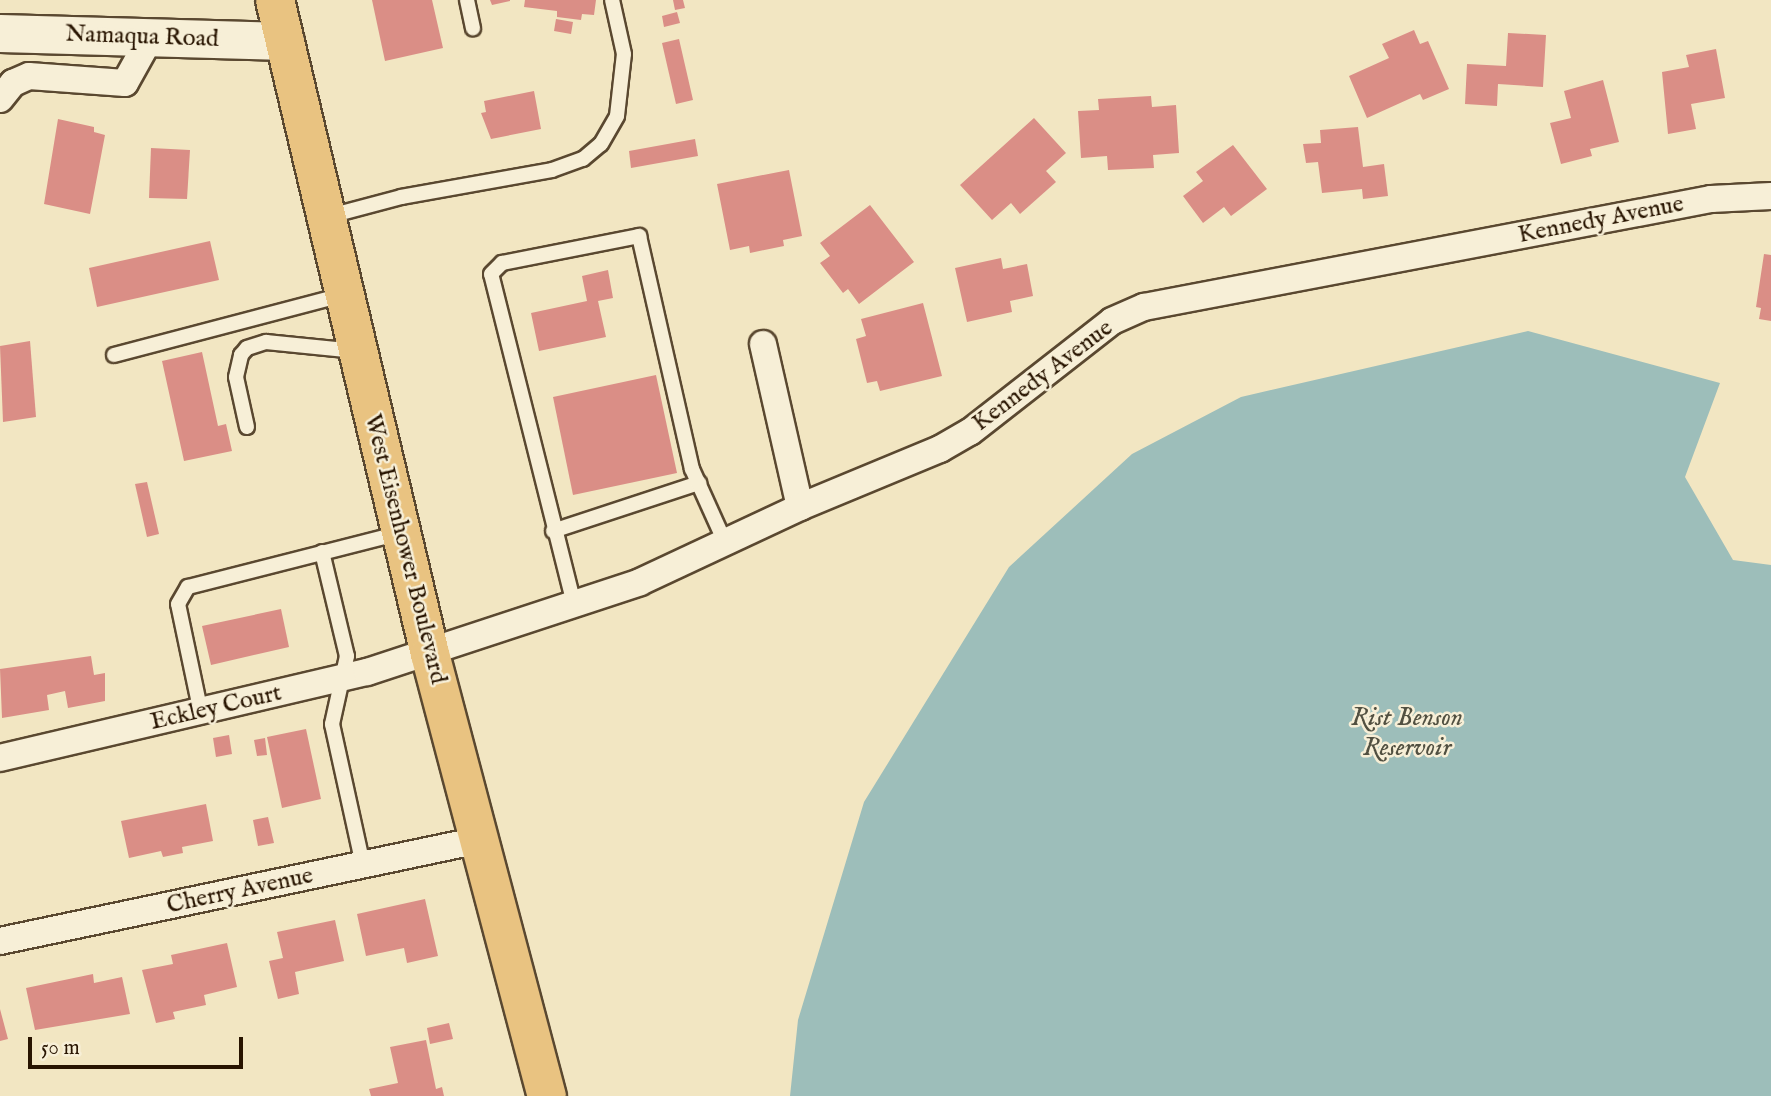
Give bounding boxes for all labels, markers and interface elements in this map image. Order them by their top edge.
street label: Namaqua Road [65,20,219,54]
street label: Kennedy Avenue [1516,190,1686,250]
street label: Kennedy Avenue [967,314,1119,438]
street label: West Eisenhower Boulevard [357,411,453,687]
street label: Eckley Court [148,679,284,737]
water label: Rist Benson Reservoir [1351,702,1463,764]
street label: Cherry Avenue [164,861,316,921]
scale bar [32,1023,247,1066]
text: 50 m [41,1035,80,1062]

